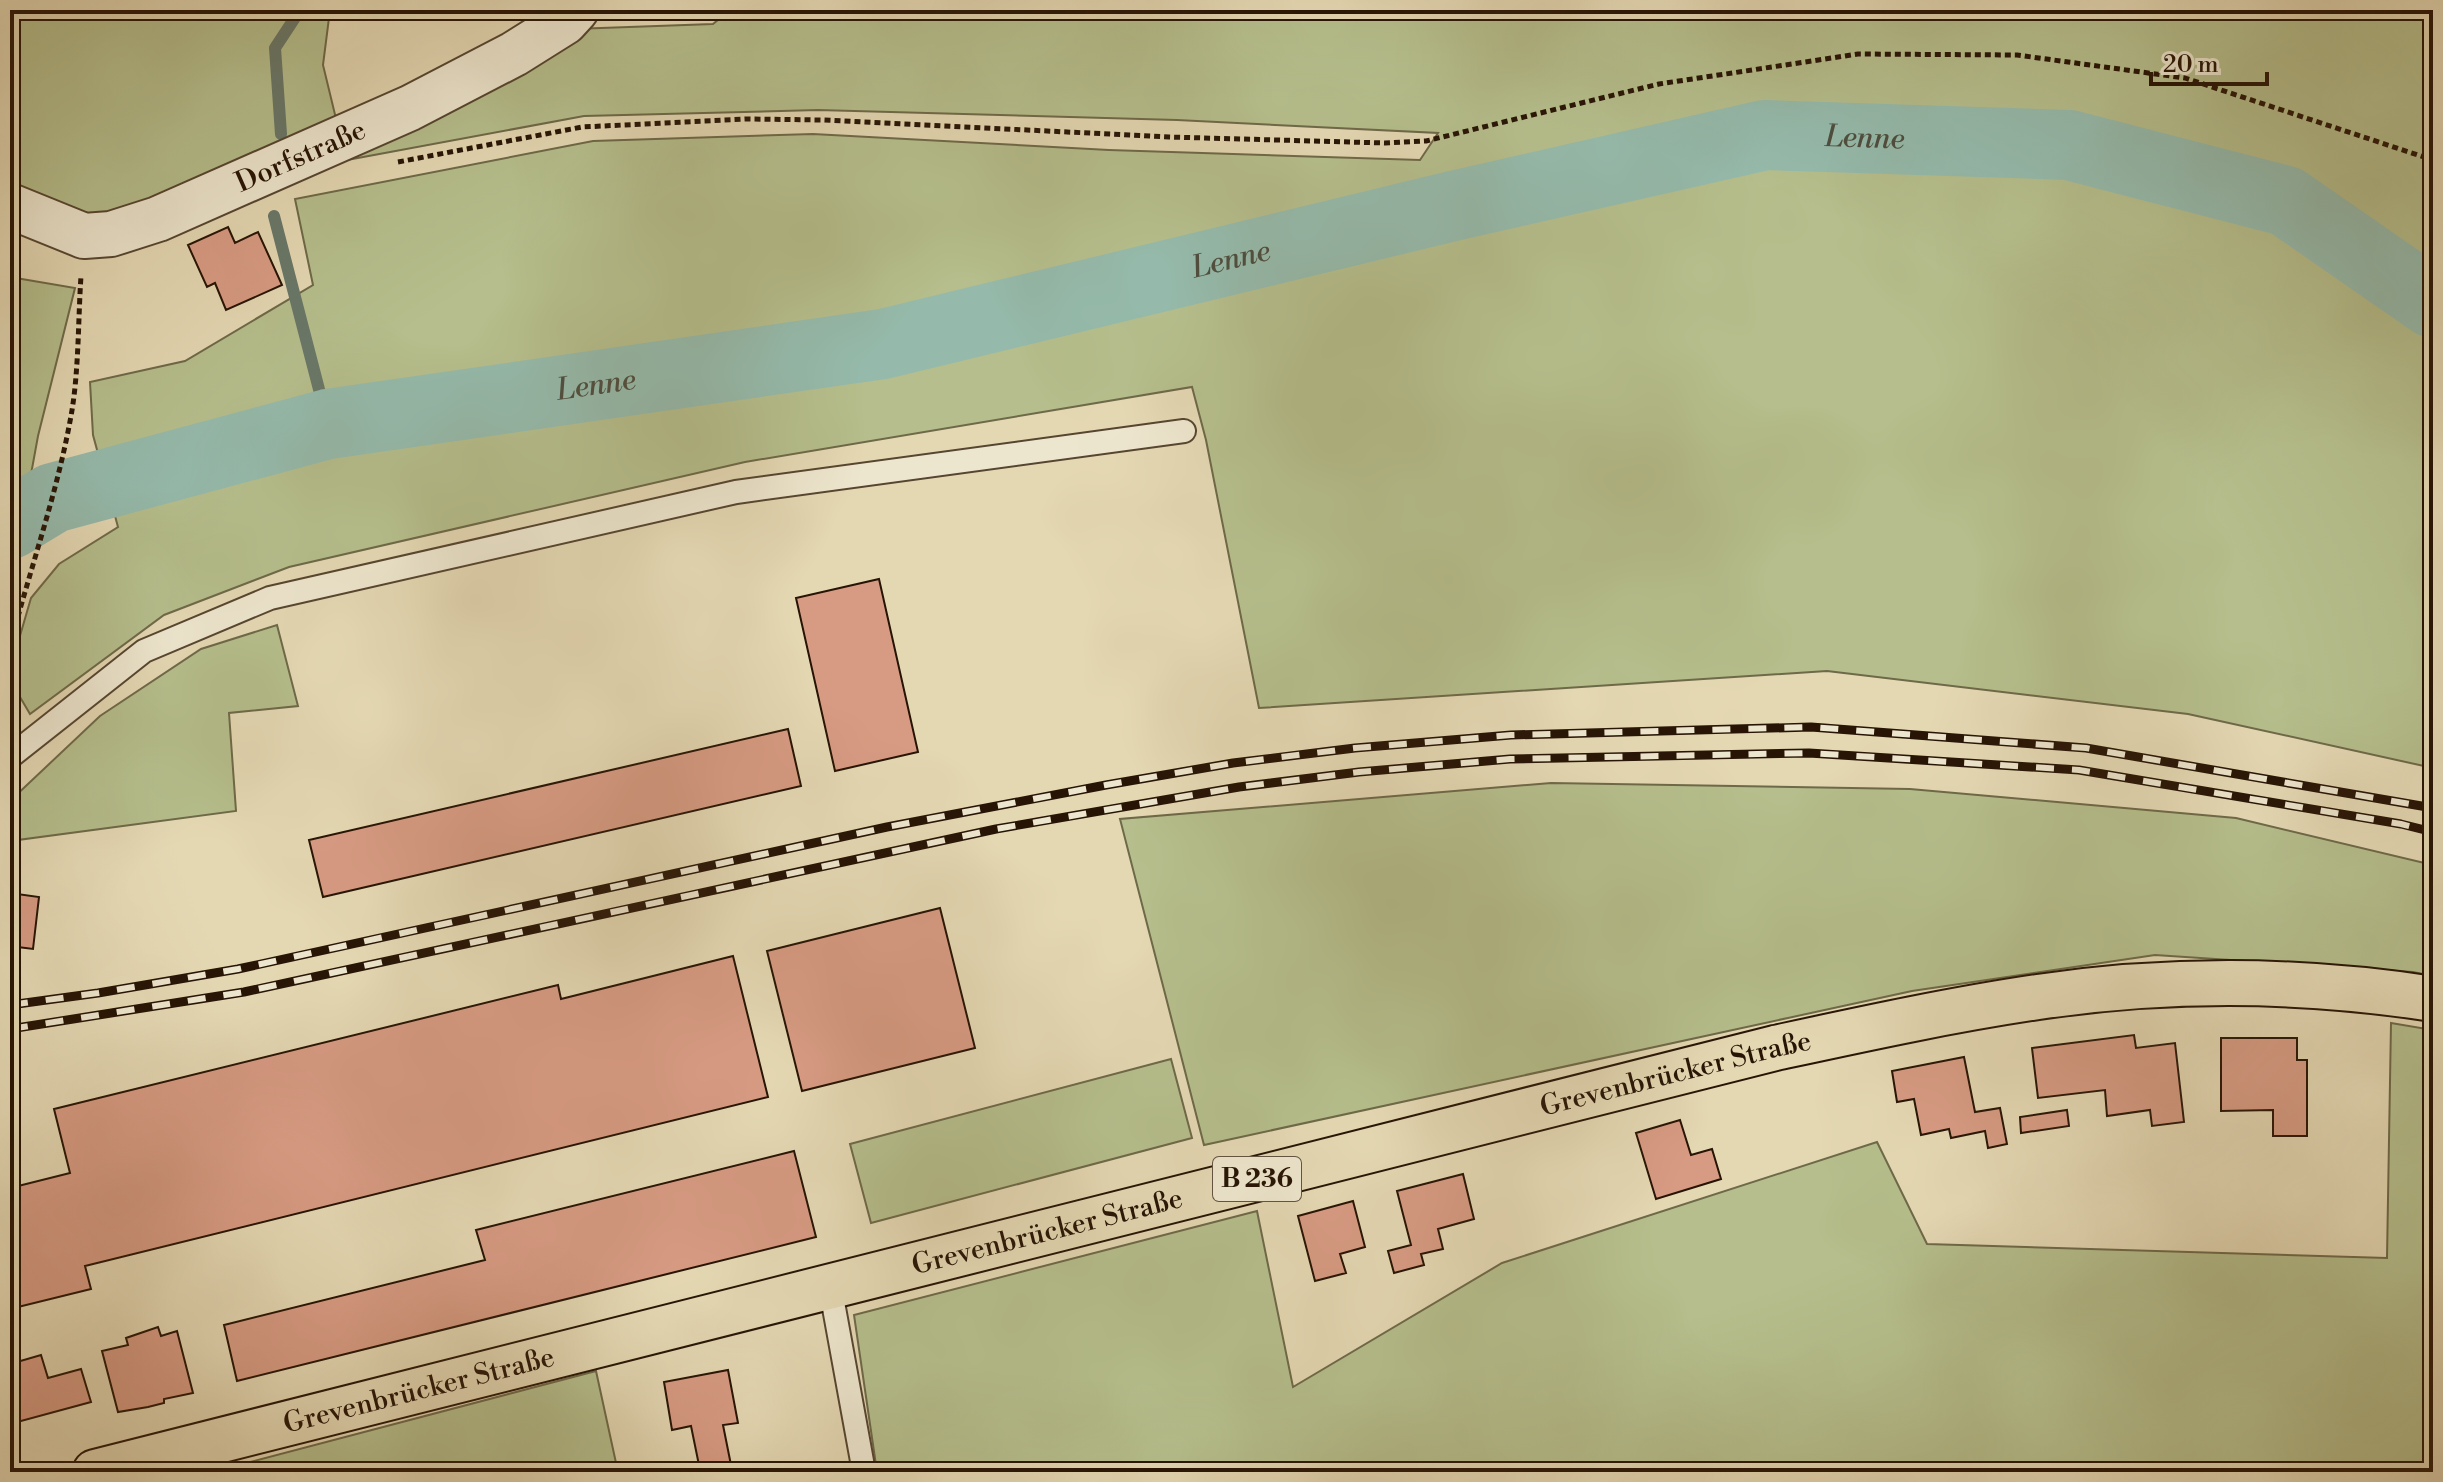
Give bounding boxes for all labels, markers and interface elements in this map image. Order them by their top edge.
scale bar [2151,36,2267,86]
text: 20 m [2163,50,2219,80]
street label: Dorfstraße [230,112,371,200]
water label: Lenne [1823,118,1905,159]
water label: Lenne [1187,232,1274,288]
water label: Lenne [553,361,638,410]
street label: Grevenbrücker Straße [1536,1023,1814,1124]
road number: B 236 [1213,1157,1301,1201]
street label: Grevenbrücker Straße [908,1181,1186,1283]
street label: Grevenbrücker Straße [280,1339,558,1441]

